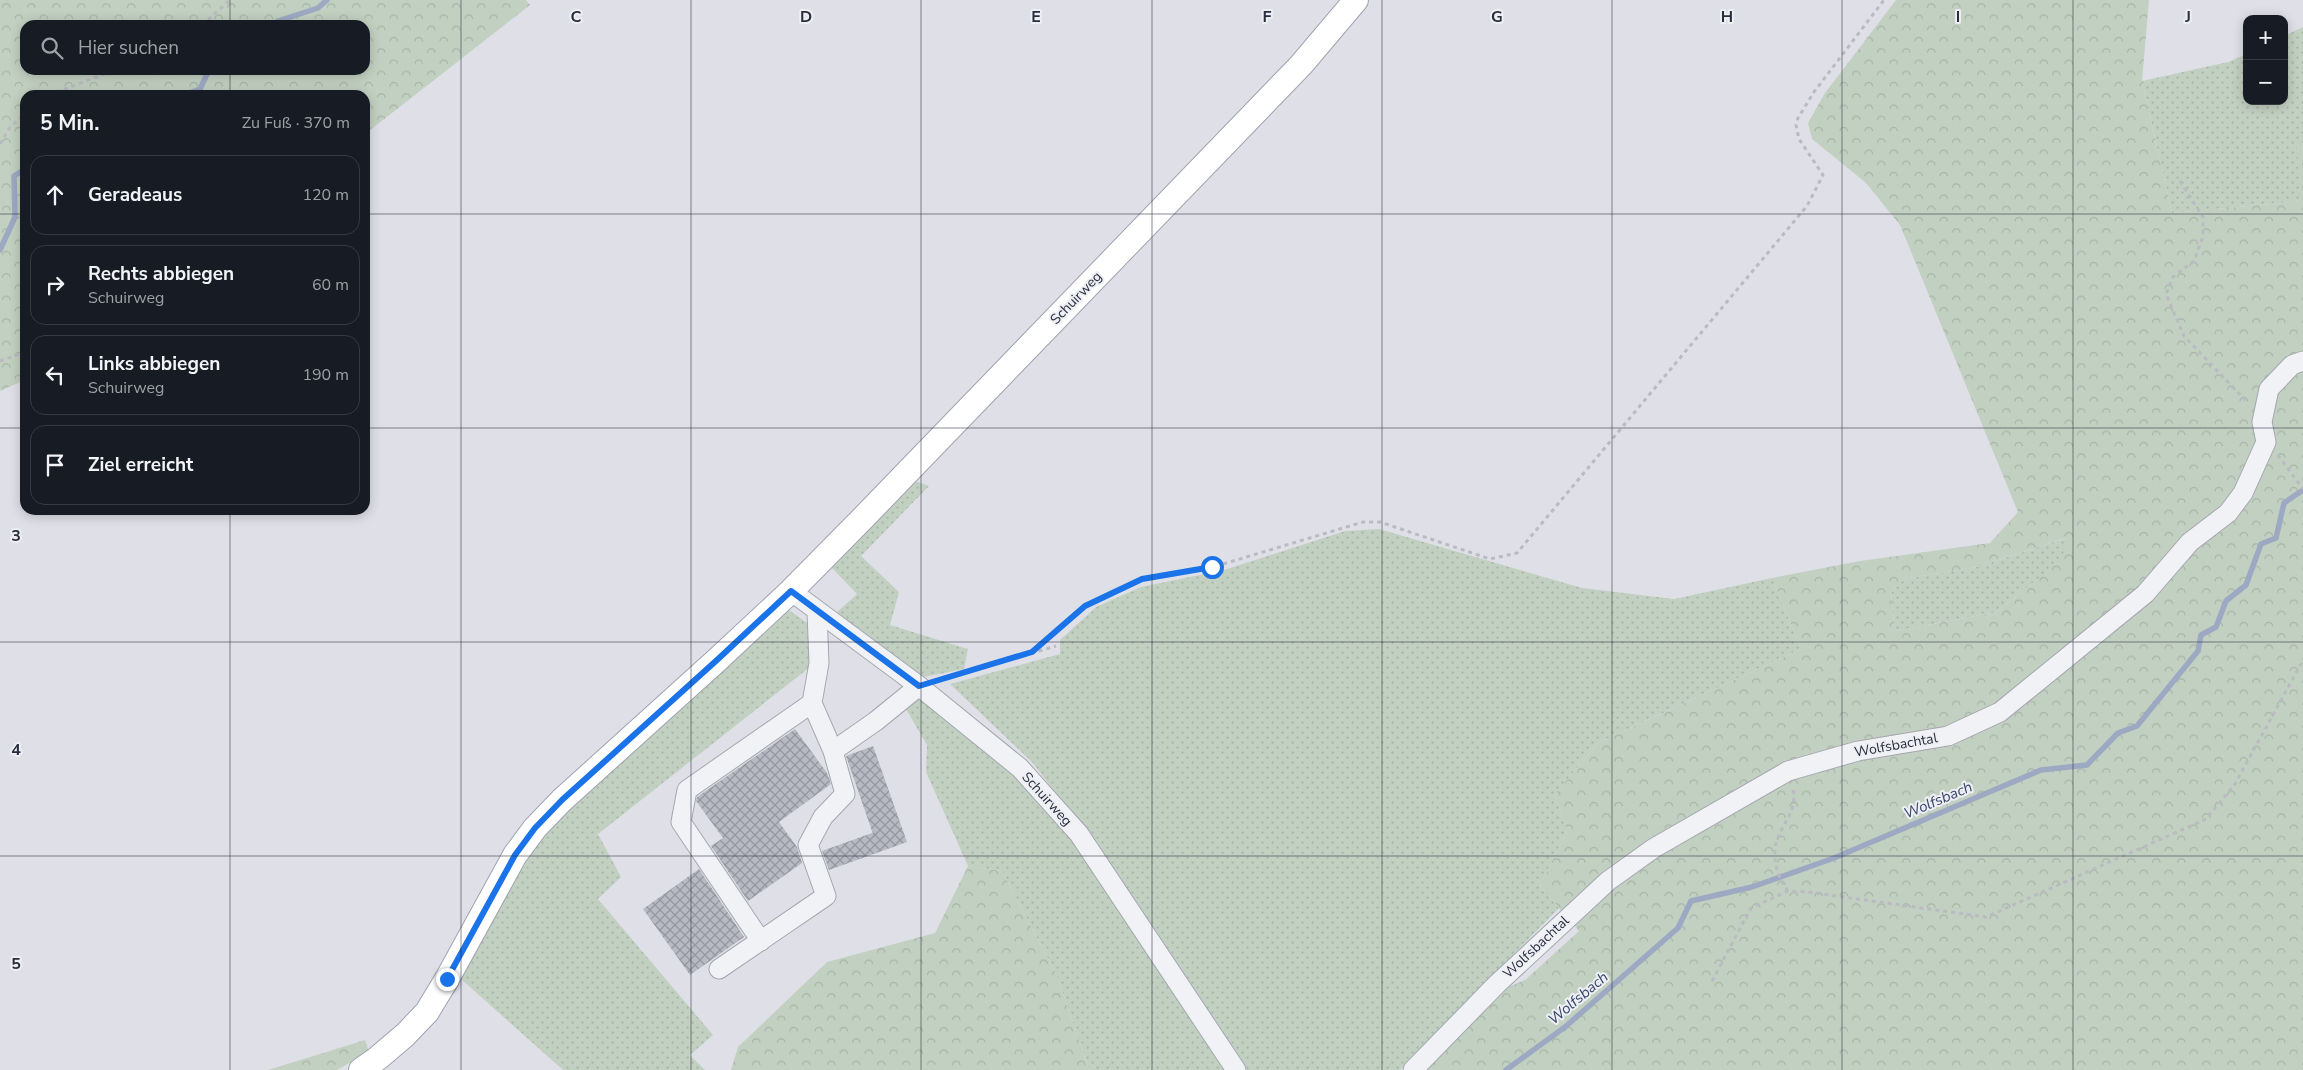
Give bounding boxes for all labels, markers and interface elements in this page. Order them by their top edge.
text: C [571,6,582,28]
text: D [800,6,812,28]
text: E [1031,6,1041,28]
text: F [1263,6,1272,28]
text: G [1491,6,1503,28]
text: H [1721,6,1733,28]
text: I [1956,6,1960,28]
text: J [2184,6,2191,28]
map controls [2243,15,2288,105]
button: + [2243,15,2288,60]
search box [20,20,370,75]
icon: search [38,34,66,62]
text: Hier suchen [78,35,179,61]
button: − [2243,60,2288,105]
text: 5 Min. [40,109,99,137]
text: Zu Fuß · 370 m [242,112,350,134]
icon: ahead [41,181,69,209]
text: Geradeaus [88,182,182,208]
text: 120 m [302,184,349,206]
text: Rechts abbiegen [88,261,234,287]
street label: Schuirweg [1046,267,1106,329]
icon: right [41,271,69,299]
text: 60 m [312,274,349,296]
text: Schuirweg [88,287,164,309]
text: Links abbiegen [88,351,220,377]
icon: left [41,361,69,389]
text: 190 m [302,364,349,386]
text: Schuirweg [88,377,164,399]
icon: arrive [41,451,69,479]
text: Ziel erreicht [88,452,193,478]
text: 3 [11,525,21,547]
route start [1201,556,1224,579]
street label: Wolfsbachtal [1853,728,1940,762]
text: 4 [11,739,21,761]
street label: Schuirweg [1018,768,1076,830]
water label: Wolfsbach [1901,777,1975,823]
street label: Wolfsbachtal [1499,911,1574,983]
text: 5 [11,953,21,975]
water label: Wolfsbach [1544,967,1612,1029]
route end [436,968,459,991]

